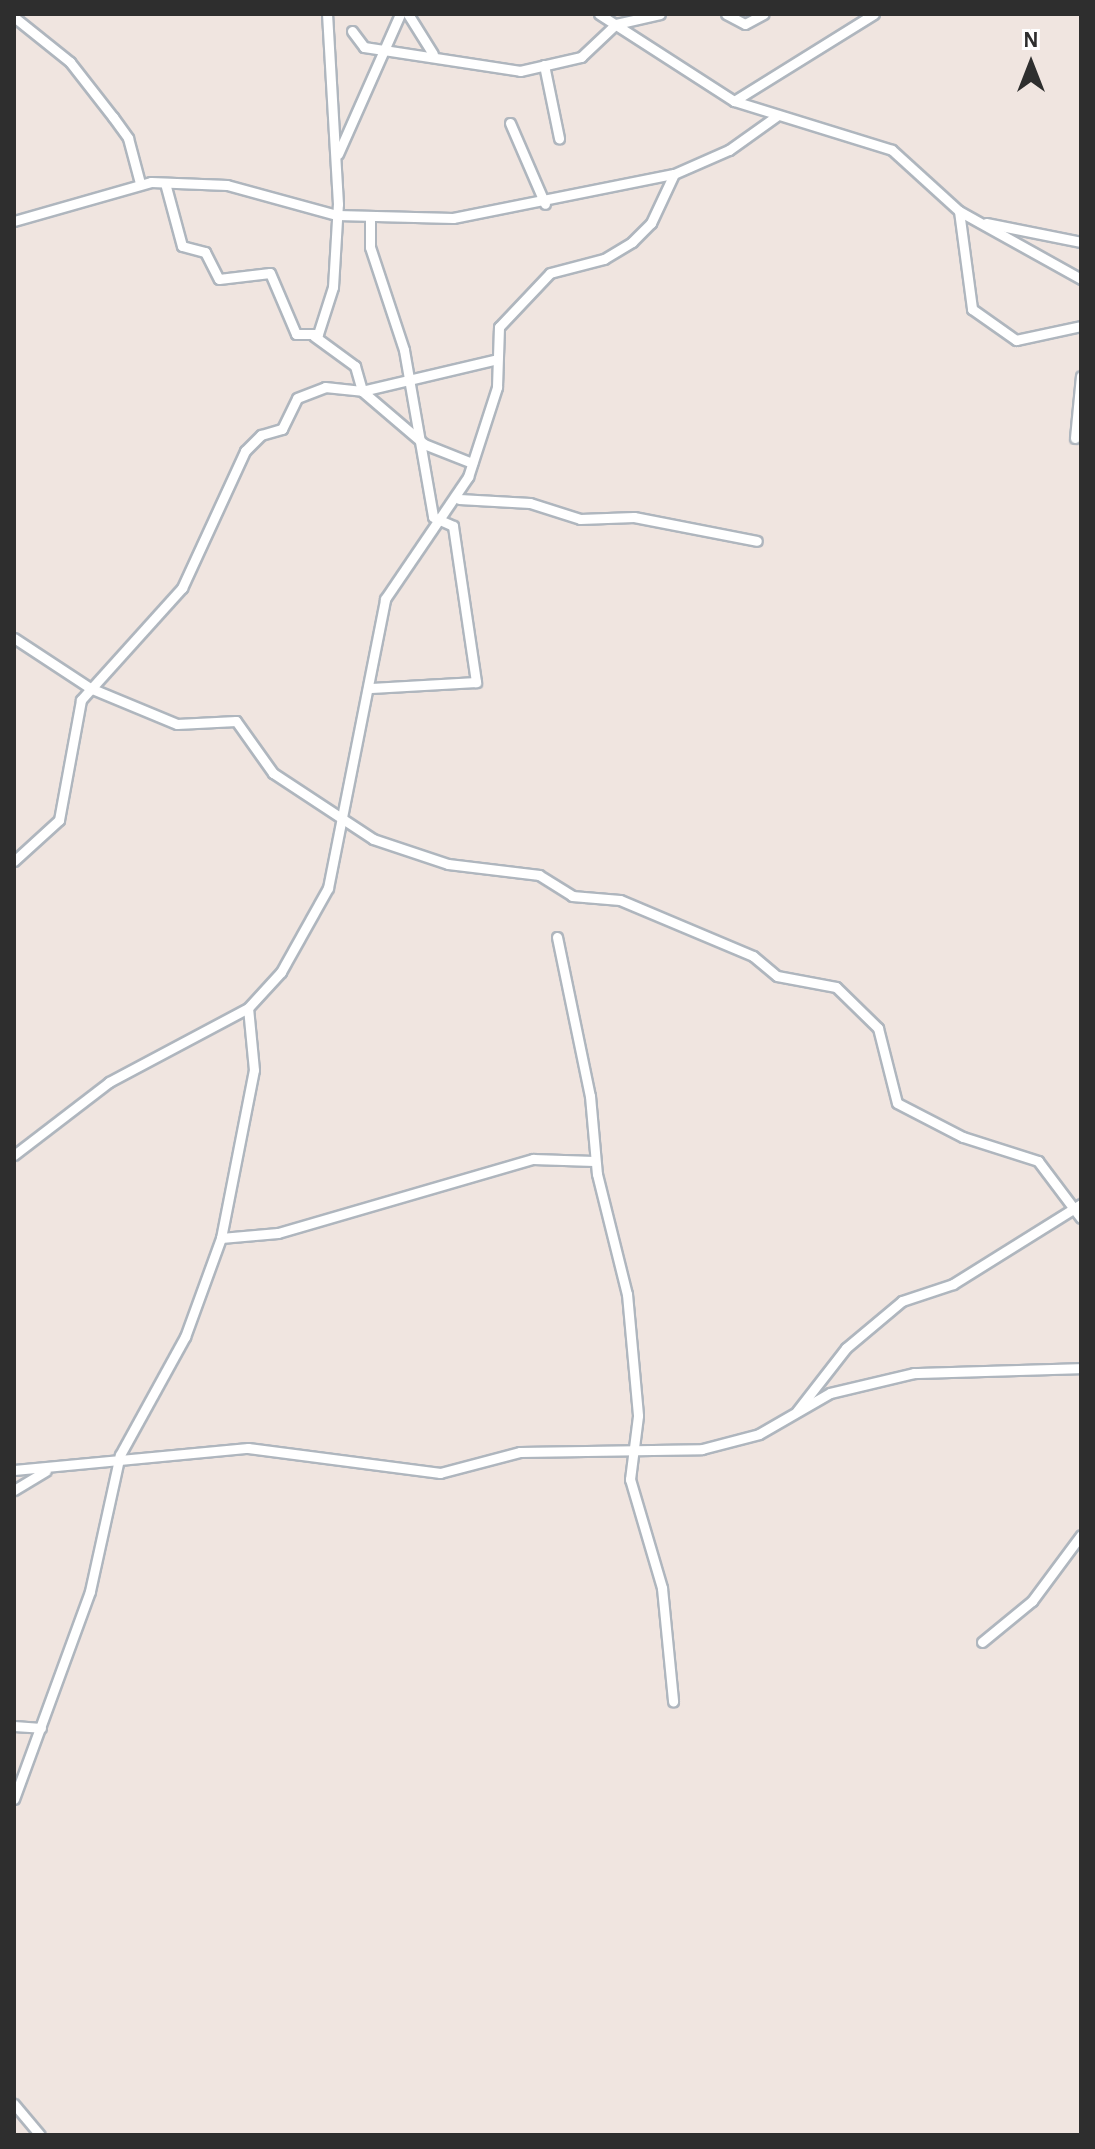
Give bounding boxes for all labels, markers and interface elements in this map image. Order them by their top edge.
north arrow [991,24,1071,104]
text: N [1023,29,1039,51]

